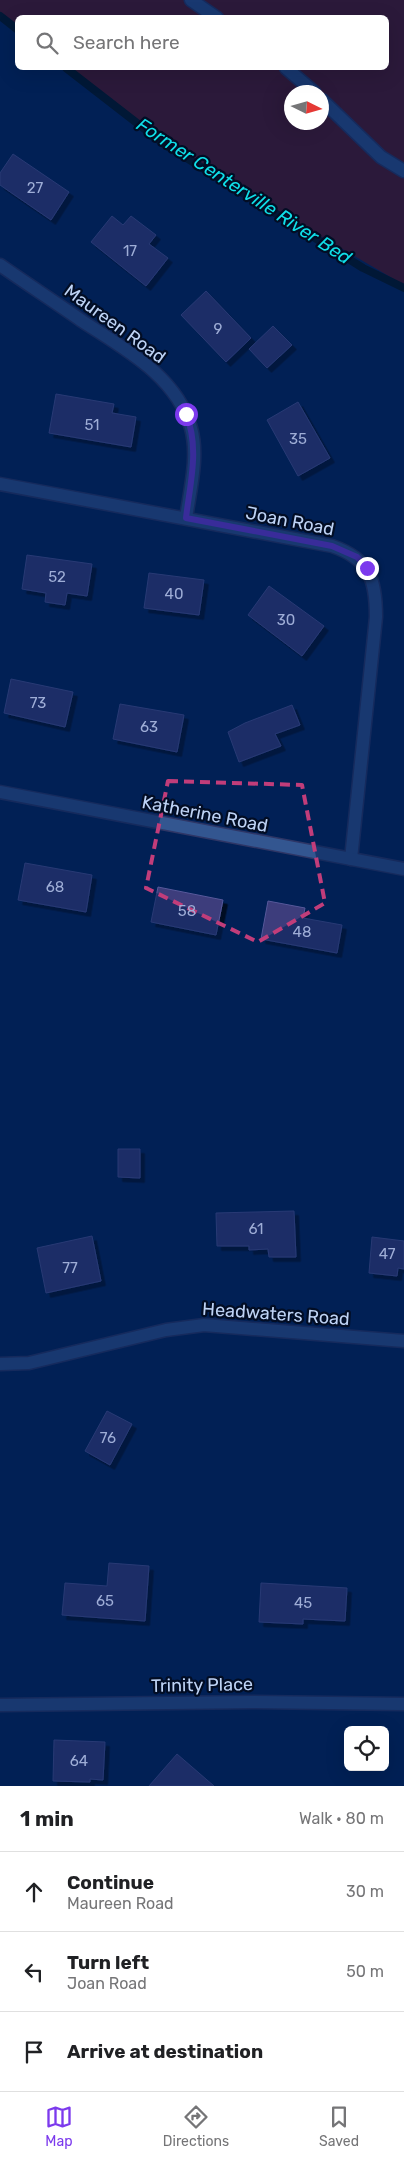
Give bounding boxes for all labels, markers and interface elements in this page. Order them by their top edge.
search box [15,15,389,70]
icon: search [33,29,61,57]
text: Search here [73,31,180,54]
north arrow [284,85,329,130]
water label: Former Centerville River Bed [132,113,356,270]
house number: 27 [27,179,44,197]
house number: 17 [123,242,137,260]
street label: Maureen Road [60,280,170,368]
house number: 9 [214,320,223,338]
route start [175,403,198,426]
house number: 51 [84,416,100,434]
house number: 35 [289,430,307,448]
street label: Joan Road [244,502,336,540]
route end [356,557,379,580]
house number: 52 [48,568,66,586]
house number: 40 [165,585,183,603]
house number: 30 [277,611,295,629]
house number: 73 [30,694,46,712]
house number: 63 [140,718,158,736]
street label: Katherine Road [140,791,270,837]
house number: 68 [46,878,64,896]
house number: 58 [178,902,196,920]
house number: 48 [293,923,311,941]
house number: 61 [248,1220,264,1238]
house number: 47 [379,1245,396,1263]
house number: 77 [62,1259,78,1277]
street label: Headwaters Road [202,1298,350,1330]
house number: 76 [100,1429,116,1447]
house number: 65 [96,1592,114,1610]
house number: 45 [294,1594,312,1612]
street label: Trinity Place [151,1673,253,1697]
map controls [344,1726,389,1771]
button: locate [344,1726,389,1771]
house number: 64 [70,1752,88,1770]
text: 1 min [20,1806,74,1831]
text: Walk · 80 m [299,1809,384,1828]
text: Continue [67,1871,154,1894]
icon: ahead [20,1878,48,1906]
text: 30 m [346,1882,384,1901]
text: Maureen Road [67,1894,174,1913]
text: Turn left [67,1951,149,1974]
icon: left [20,1958,48,1986]
text: 50 m [346,1962,384,1981]
text: Joan Road [67,1974,147,1993]
icon: arrive [20,2038,48,2066]
text: Arrive at destination [67,2040,263,2063]
tab: Map [45,2103,73,2150]
tab: Directions [163,2103,229,2150]
tab: Saved [319,2103,359,2150]

